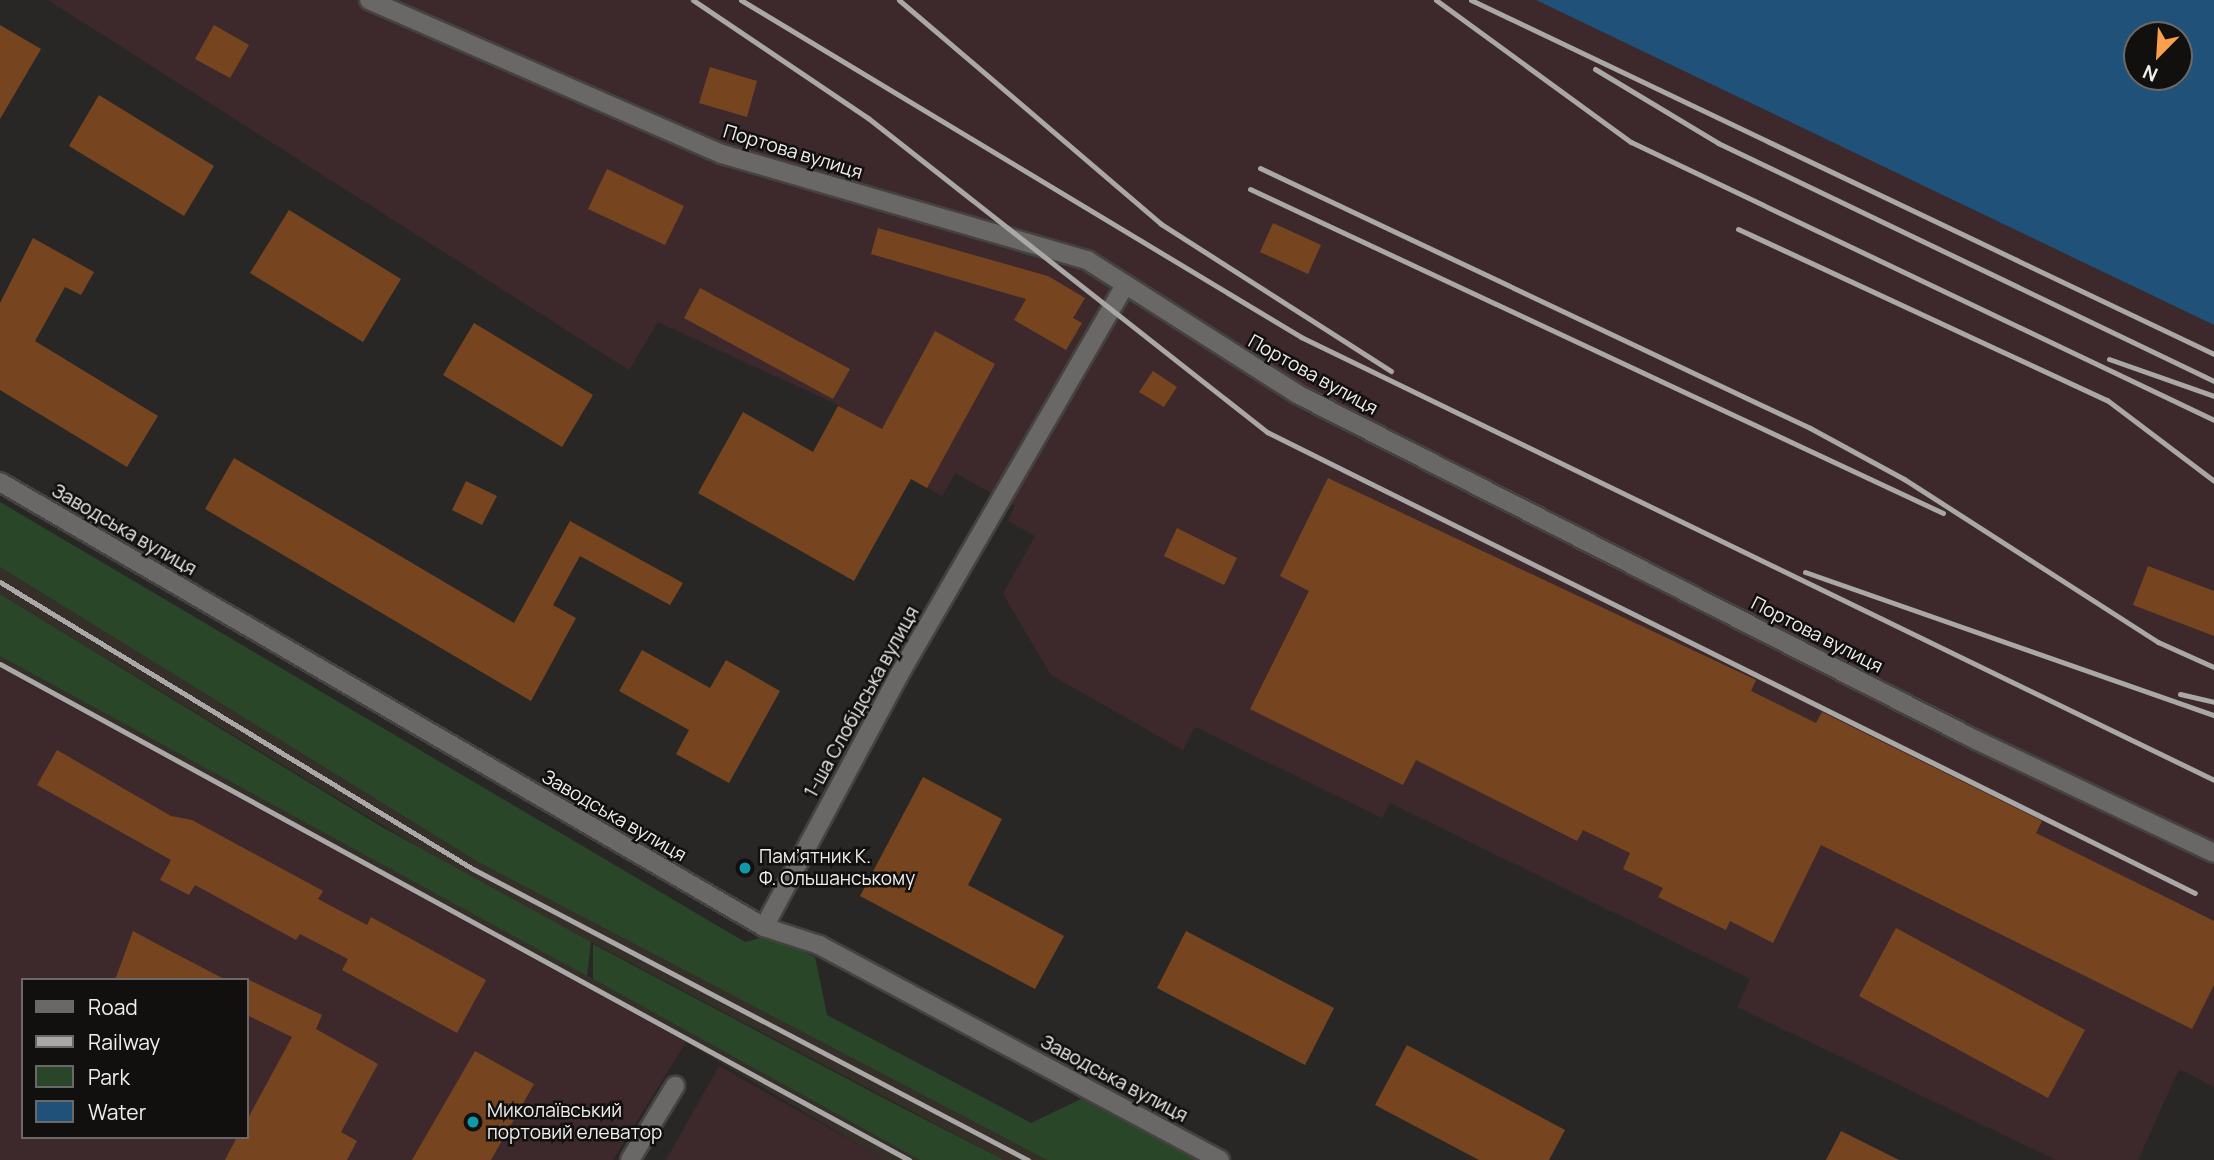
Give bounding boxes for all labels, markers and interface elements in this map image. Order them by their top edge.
north arrow [2123,21,2193,91]
text: N [2139,59,2162,88]
street label: Портова вулиця [721,120,865,184]
street label: Портова вулиця [1244,330,1382,420]
street label: Заводська вулиця [48,479,200,581]
street label: Портова вулиця [1747,592,1887,678]
street label: 1-ша Слобідська вулиця [800,602,924,802]
street label: Заводська вулиця [538,765,690,867]
place label: Пам’ятник К. Ф. Ольшанському [759,846,915,890]
marker: Пам’ятник К. Ф. Ольшанському [737,860,753,876]
legend [21,978,248,1139]
text: Road [88,993,138,1021]
text: Railway [88,1028,160,1056]
street label: Заводська вулиця [1037,1031,1191,1127]
text: Park [88,1063,130,1091]
text: Water [88,1098,146,1126]
place label: Миколаївський портовий елеватор [487,1100,662,1144]
marker: Миколаївський портовий елеватор [465,1114,481,1130]

